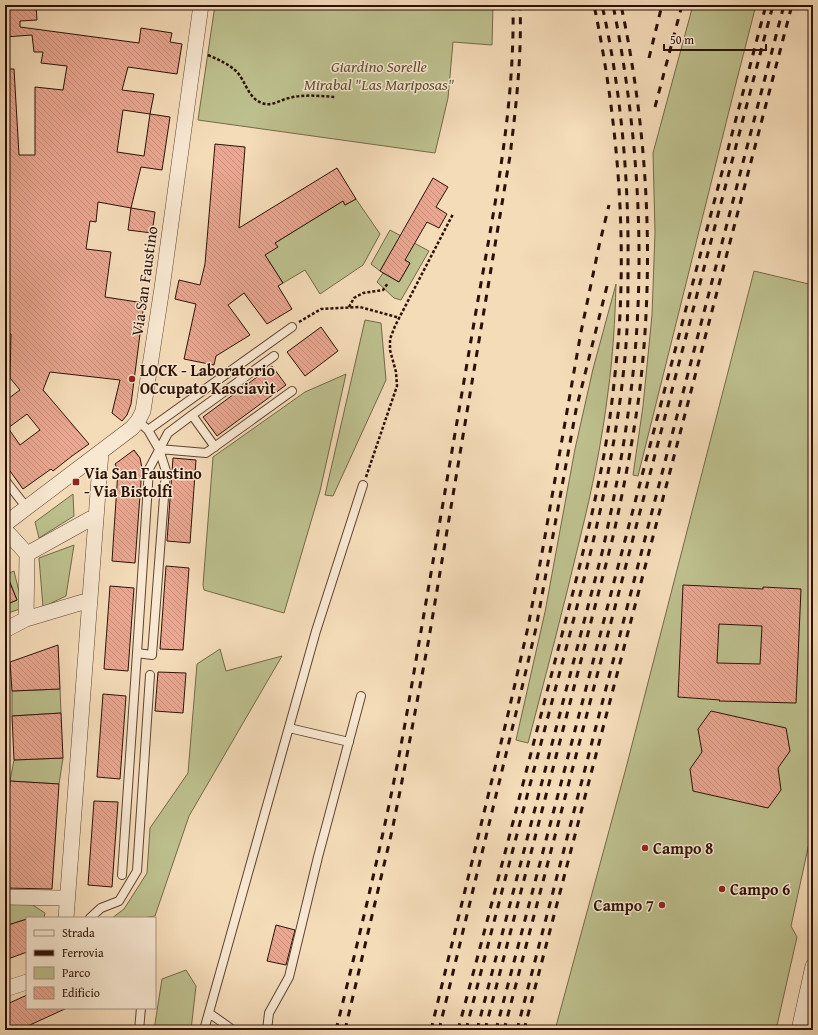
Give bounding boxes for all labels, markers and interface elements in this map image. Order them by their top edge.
scale bar [664,26,766,52]
text: 50 m [670,31,694,48]
park label: Giardino Sorelle Mirabal "Las Mariposas" [304,54,455,96]
street label: Via San Faustino [124,224,164,338]
place label: LOCK - Laboratorio OCcupato Kasciavìt [140,358,276,400]
marker: LOCK - Laboratorio OCcupato Kasciavìt [127,374,137,384]
place label: Via San Faustino - Via Bistolfi [84,461,202,503]
marker: Via San Faustino - Via Bistolfi [71,477,81,487]
place label: Campo 8 [653,836,713,860]
marker: Campo 8 [640,843,650,853]
place label: Campo 6 [730,877,790,901]
marker: Campo 6 [717,884,727,894]
place label: Campo 7 [594,893,654,917]
marker: Campo 7 [657,900,667,910]
legend [26,917,156,1009]
text: Strada [62,924,95,941]
text: Ferrovia [62,944,104,961]
text: Parco [62,964,90,981]
text: Edificio [62,984,100,1001]

